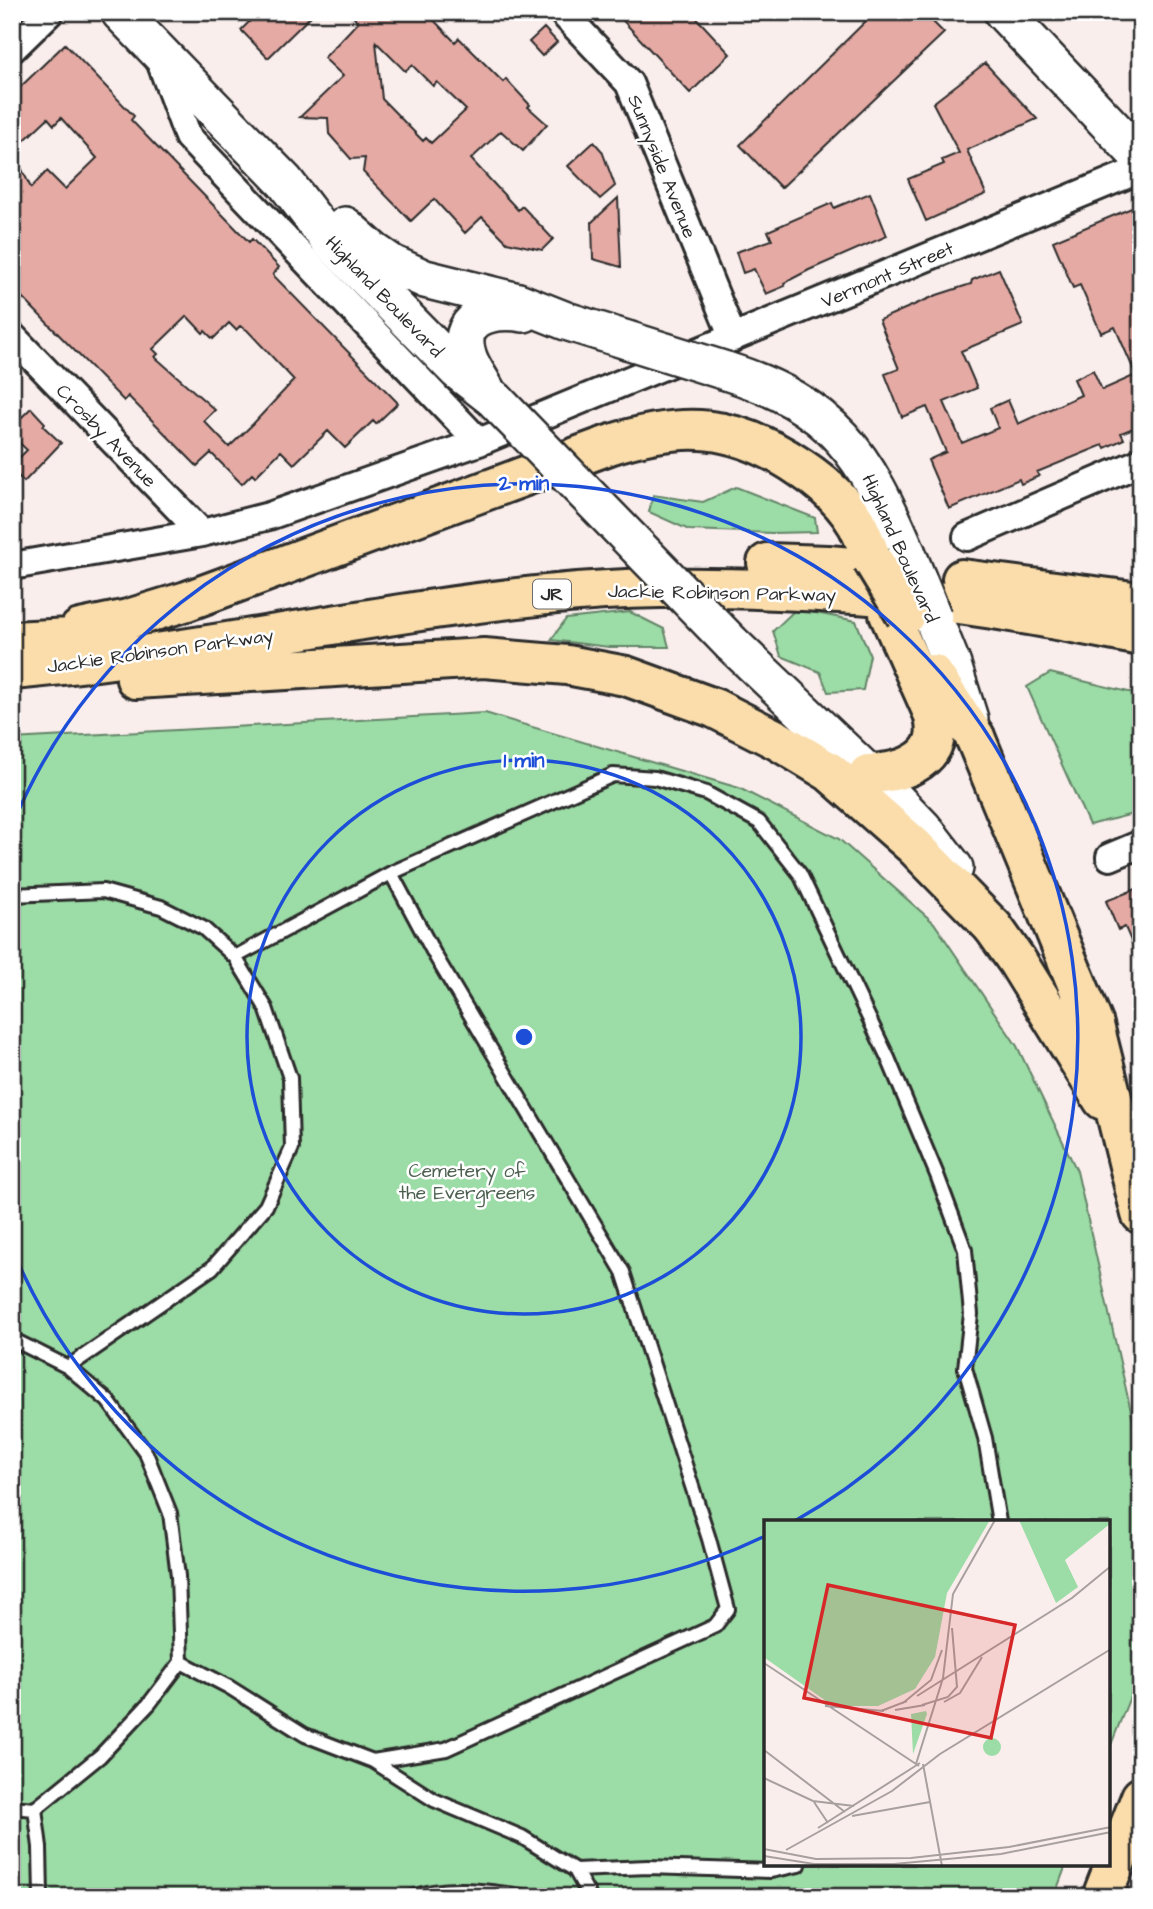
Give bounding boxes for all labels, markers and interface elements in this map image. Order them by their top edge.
street label: Sunnyside Avenue [619,91,703,243]
street label: Highland Boulevard [318,230,449,365]
street label: Vermont Street [817,235,958,315]
street label: Crosby Avenue [49,378,162,495]
text: 2 min [498,469,550,498]
street label: Highland Boulevard [854,470,945,628]
street label: Jackie Robinson Parkway [608,578,837,610]
road number: JR [533,580,571,608]
street label: Jackie Robinson Parkway [45,622,276,682]
text: 1 min [503,746,545,775]
centre of rings [512,1025,536,1049]
park label: Cemetery of the Evergreens [399,1158,535,1208]
inset map [764,1520,1111,1867]

